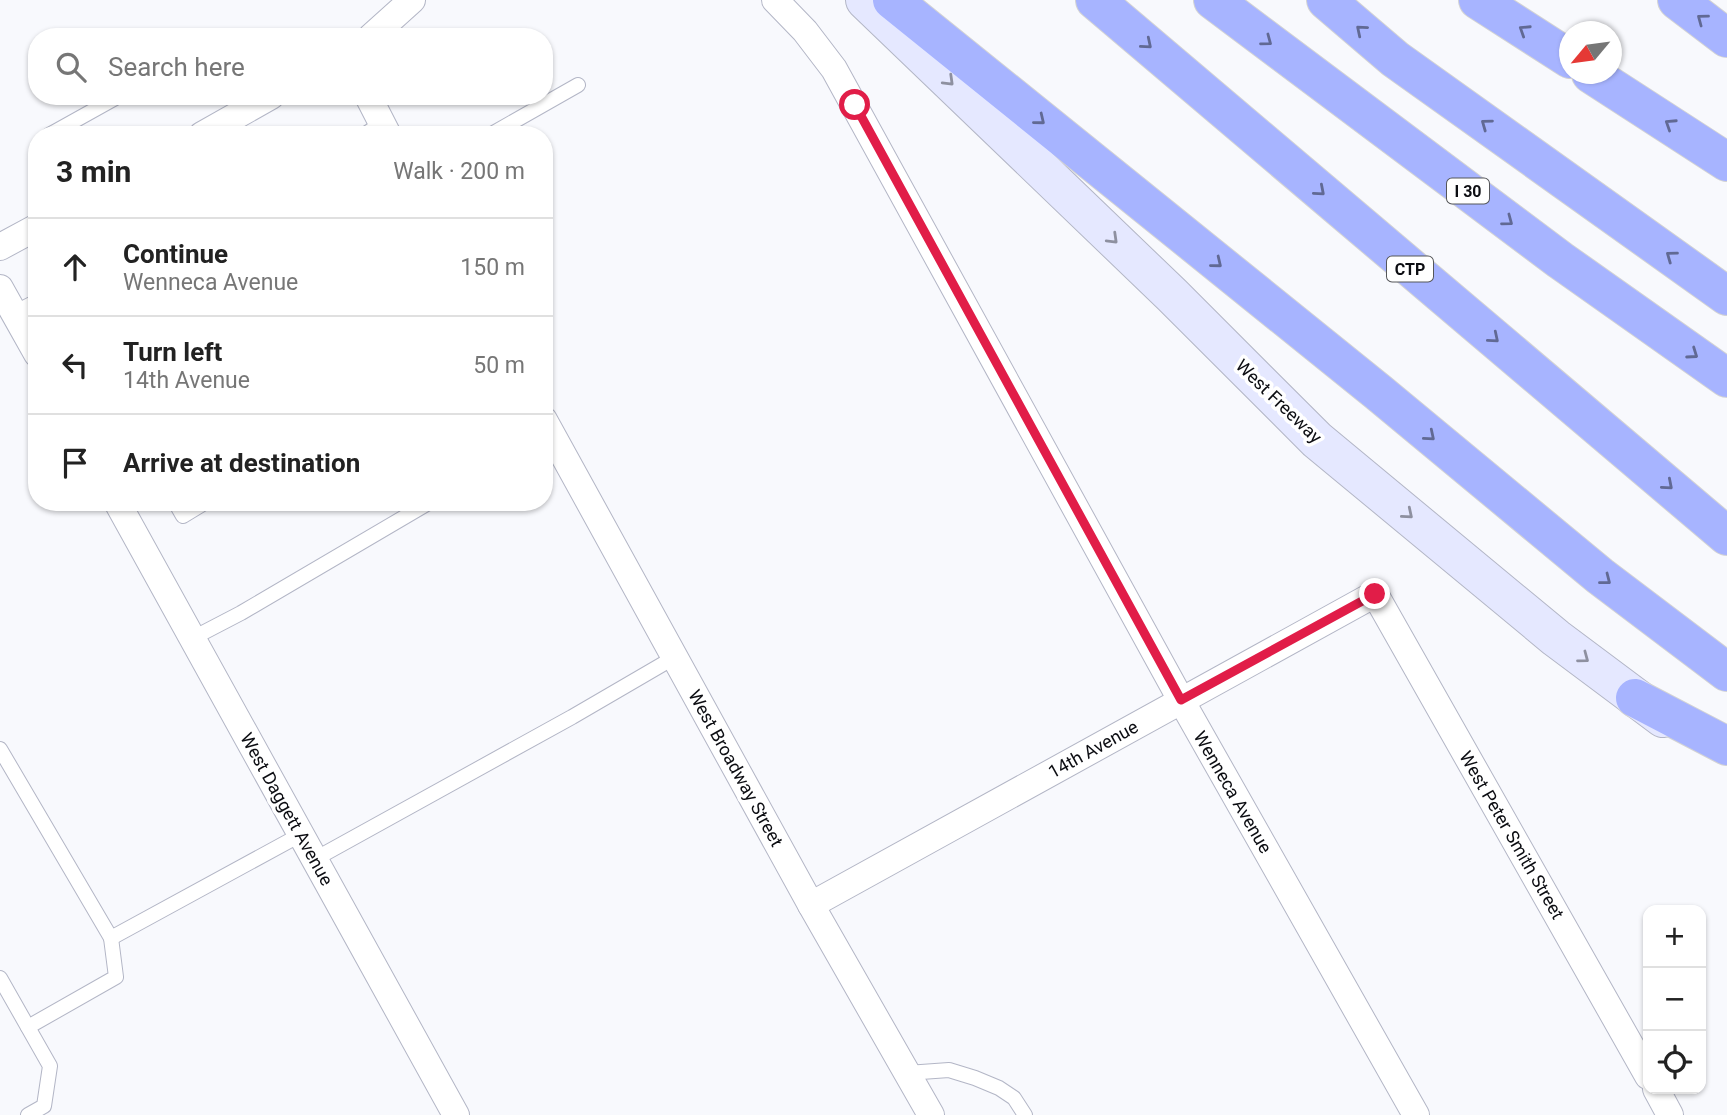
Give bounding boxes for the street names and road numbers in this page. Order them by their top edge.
road number: I 30 [1447,178,1489,204]
road number: CTP [1387,256,1433,282]
street label: West Freeway [1232,355,1327,448]
street label: West Broadway Street [684,686,788,850]
street label: 14th Avenue [1044,716,1142,782]
street label: Wenneca Avenue [1190,727,1276,857]
street label: West Daggett Avenue [236,729,338,889]
street label: West Peter Smith Street [1455,747,1569,923]

